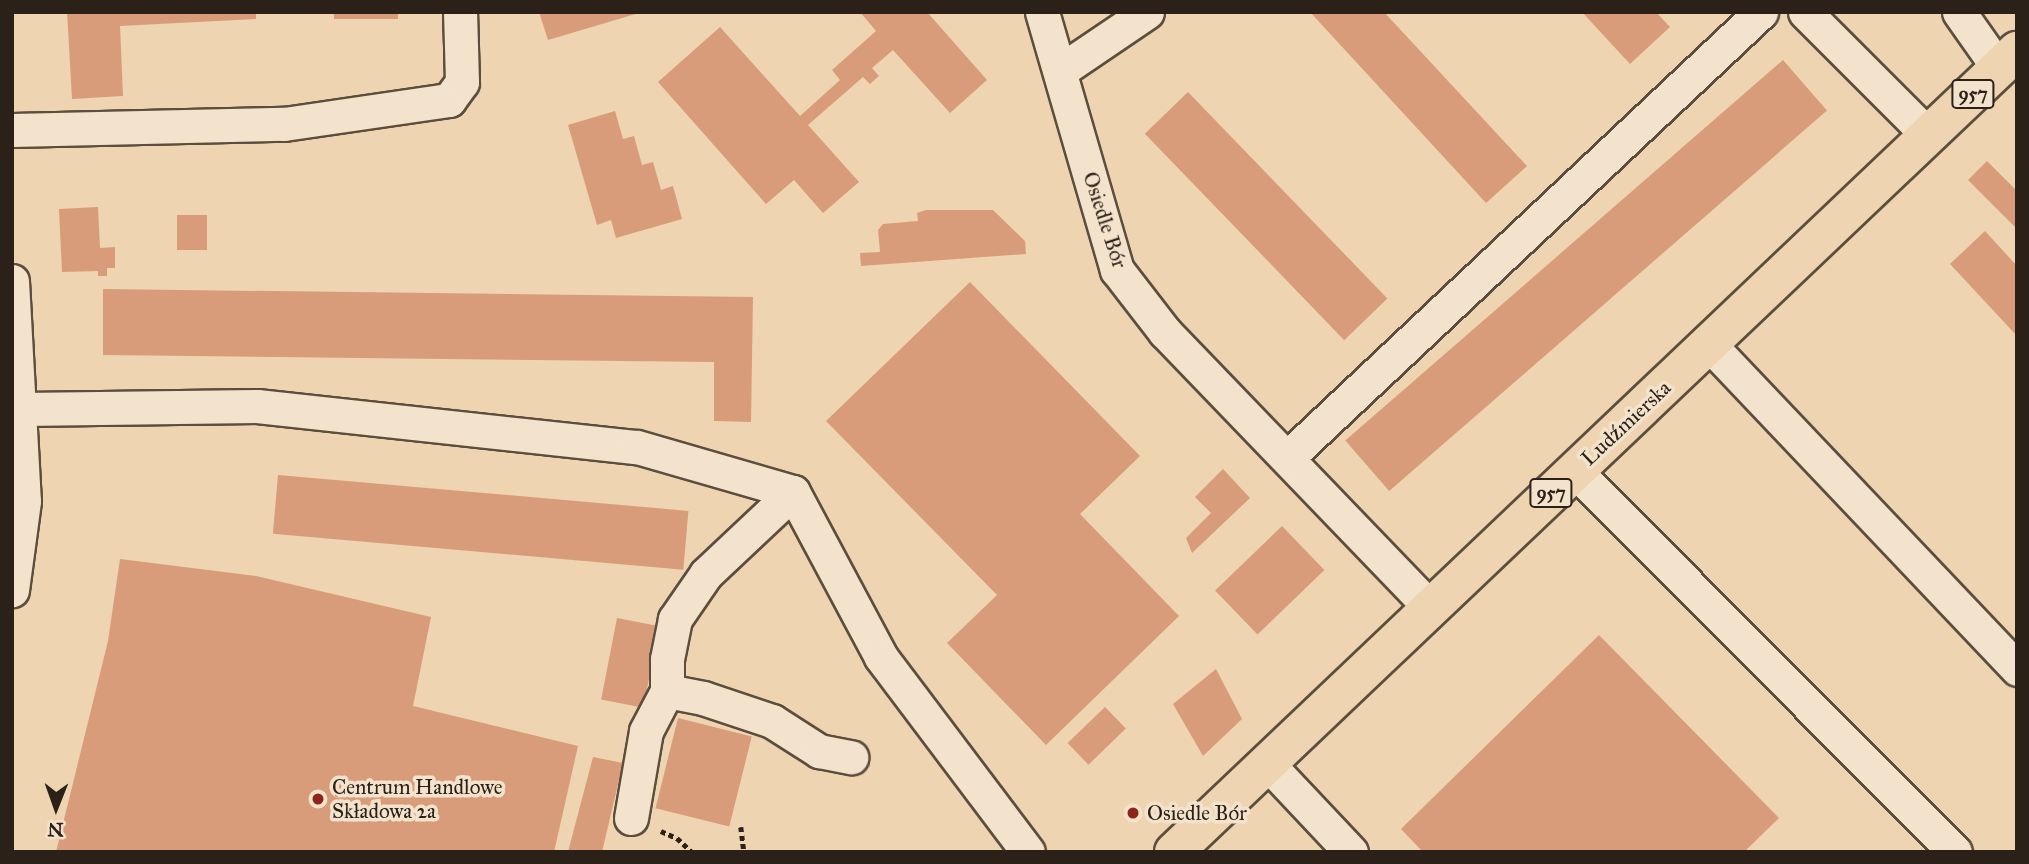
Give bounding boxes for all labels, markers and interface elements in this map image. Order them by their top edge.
road number: 957 [1950,78,1996,110]
street label: Osiedle Bór [1078,169,1132,271]
street label: Ludźmierska [1576,375,1676,471]
road number: 957 [1528,478,1574,508]
north arrow [21,773,91,843]
place label: Centrum Handlowe Składowa 2a [332,774,503,824]
marker: Centrum Handlowe Składowa 2a [310,791,326,807]
place label: Osiedle Bór [1147,800,1247,826]
marker: Osiedle Bór [1125,805,1141,821]
text: N [47,818,64,841]

